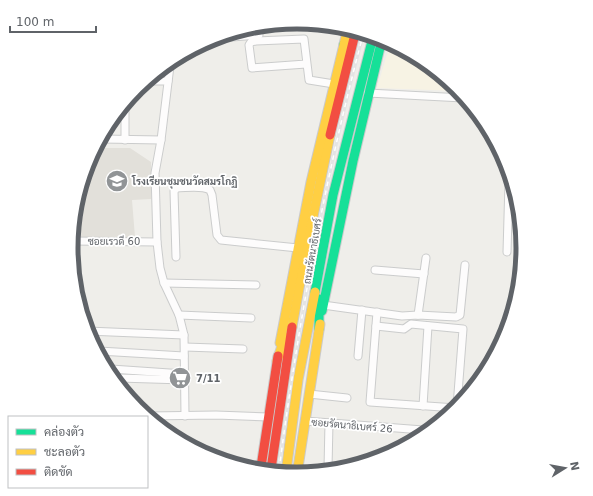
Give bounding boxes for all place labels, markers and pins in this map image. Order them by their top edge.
school or university icon: โรงเรียนชุมชนวัดสมรโกฏิ [104,168,130,194]
place label: โรงเรียนชุมชนวัดสมรโกฏิ [131,175,237,189]
supermarket icon: 7/11 [167,365,193,391]
place label: 7/11 [196,373,221,384]

